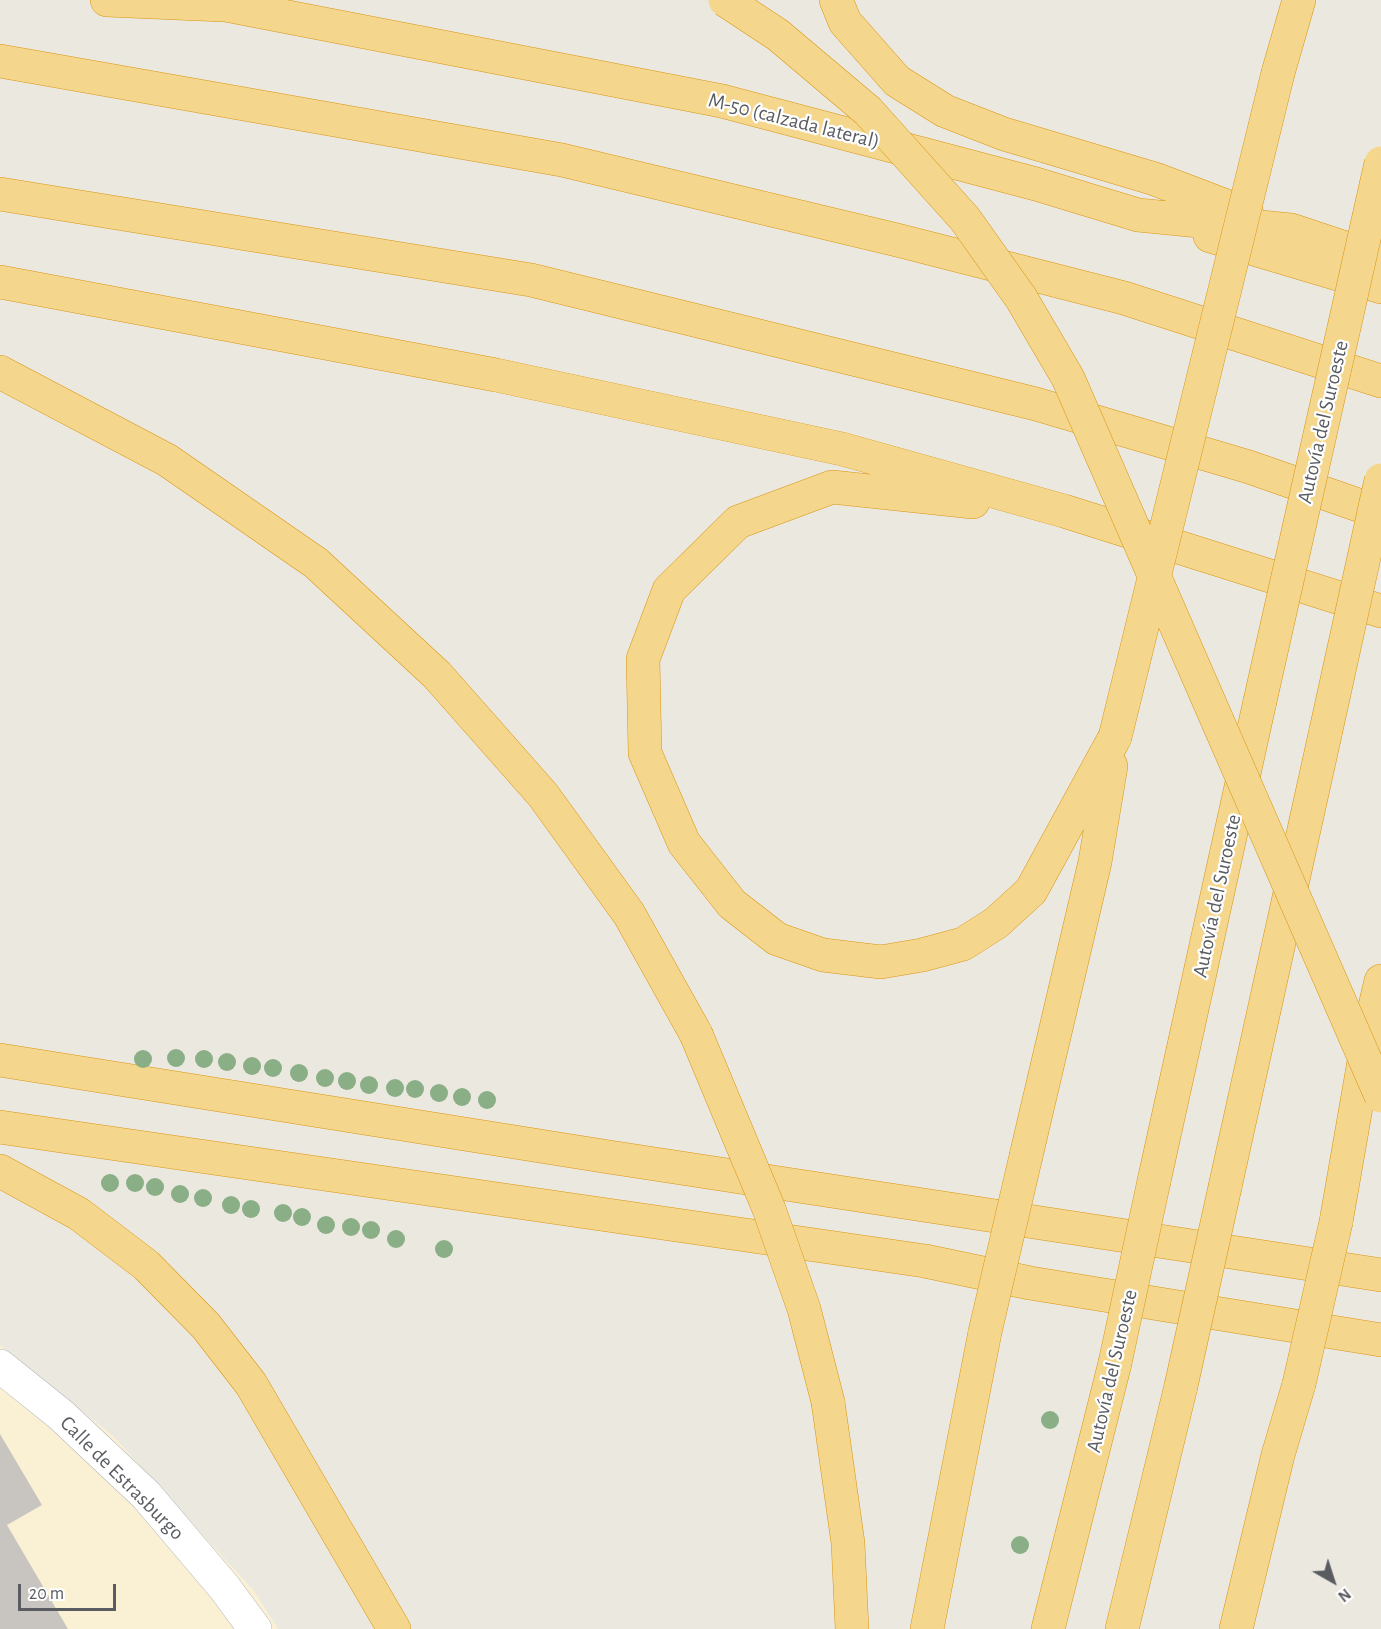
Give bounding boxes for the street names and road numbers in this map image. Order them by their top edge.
street label: M-50 (calzada lateral) [706,88,882,154]
street label: Autovía del Suroeste [1292,338,1354,506]
street label: Autovía del Suroeste [1187,812,1247,980]
street label: Autovía del Suroeste [1081,1287,1143,1455]
street label: Calle de Estrasburgo [55,1411,189,1545]

